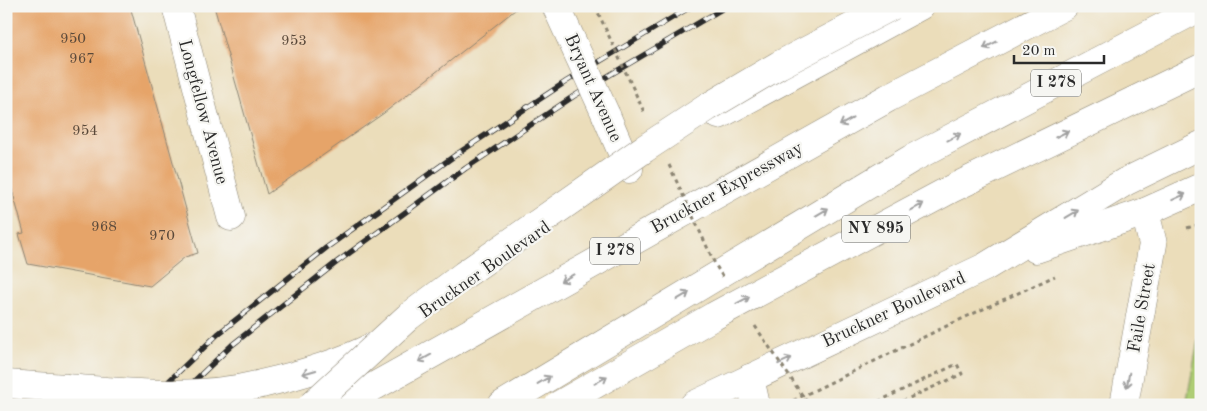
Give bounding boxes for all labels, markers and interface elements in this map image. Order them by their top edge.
street label: Bryant Avenue [561,31,625,145]
house number: 950 [60,32,86,47]
scale bar [1014,32,1104,64]
house number: 953 [281,34,307,49]
street label: Longfellow Avenue [175,38,231,186]
one-way arrow [983,41,998,50]
text: 20 m [1022,44,1056,59]
house number: 967 [69,52,95,67]
road number: I 278 [1031,70,1081,96]
one-way arrow [839,117,853,127]
house number: 954 [72,124,98,139]
one-way arrow [1054,129,1069,138]
one-way arrow [946,132,961,141]
street label: Bruckner Expressway [648,138,807,237]
one-way arrow [1171,191,1186,201]
one-way arrow [909,202,924,211]
one-way arrow [815,207,829,217]
one-way arrow [1064,209,1078,219]
road number: NY 895 [842,215,910,242]
street label: Bruckner Boulevard [416,218,554,322]
house number: 968 [91,220,117,235]
house number: 970 [149,229,175,244]
road number: I 278 [590,238,640,264]
street label: Faile Street [1125,262,1159,354]
street label: Bruckner Boulevard [820,269,968,351]
one-way arrow [560,274,574,284]
one-way arrow [675,291,689,301]
one-way arrow [735,295,750,305]
one-way arrow [418,354,433,363]
one-way arrow [777,356,792,365]
one-way arrow [302,367,318,377]
one-way arrow [1123,372,1133,388]
one-way arrow [536,374,550,384]
one-way arrow [594,375,608,385]

